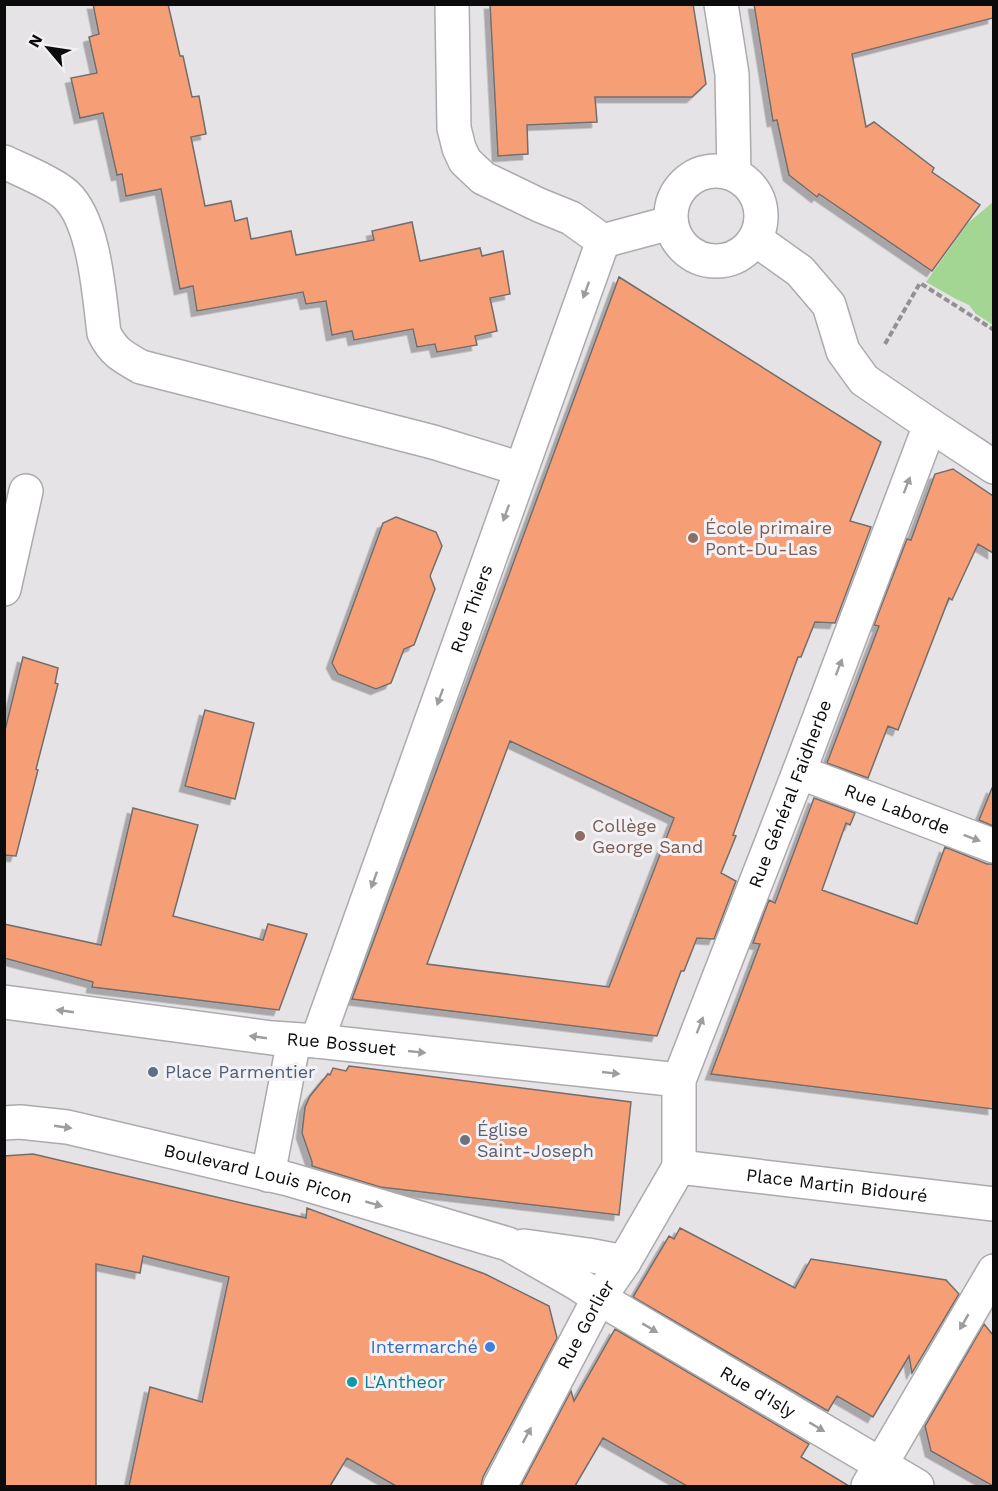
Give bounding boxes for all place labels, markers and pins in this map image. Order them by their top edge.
place label: École primaire Pont-Du-Las [705,517,832,559]
marker: École primaire Pont-Du-Las [686,531,700,545]
place label: Collège George Sand [592,815,703,857]
marker: Collège George Sand [573,829,587,843]
place label: Place Parmentier [165,1061,315,1082]
marker: Place Parmentier [146,1065,160,1079]
place label: Église Saint-Joseph [477,1119,594,1161]
marker: Église Saint-Joseph [458,1133,472,1147]
place label: Intermarché [370,1336,478,1357]
marker: Intermarché [483,1340,497,1354]
place label: L'Antheor [364,1371,445,1392]
marker: L'Antheor [345,1375,359,1389]

